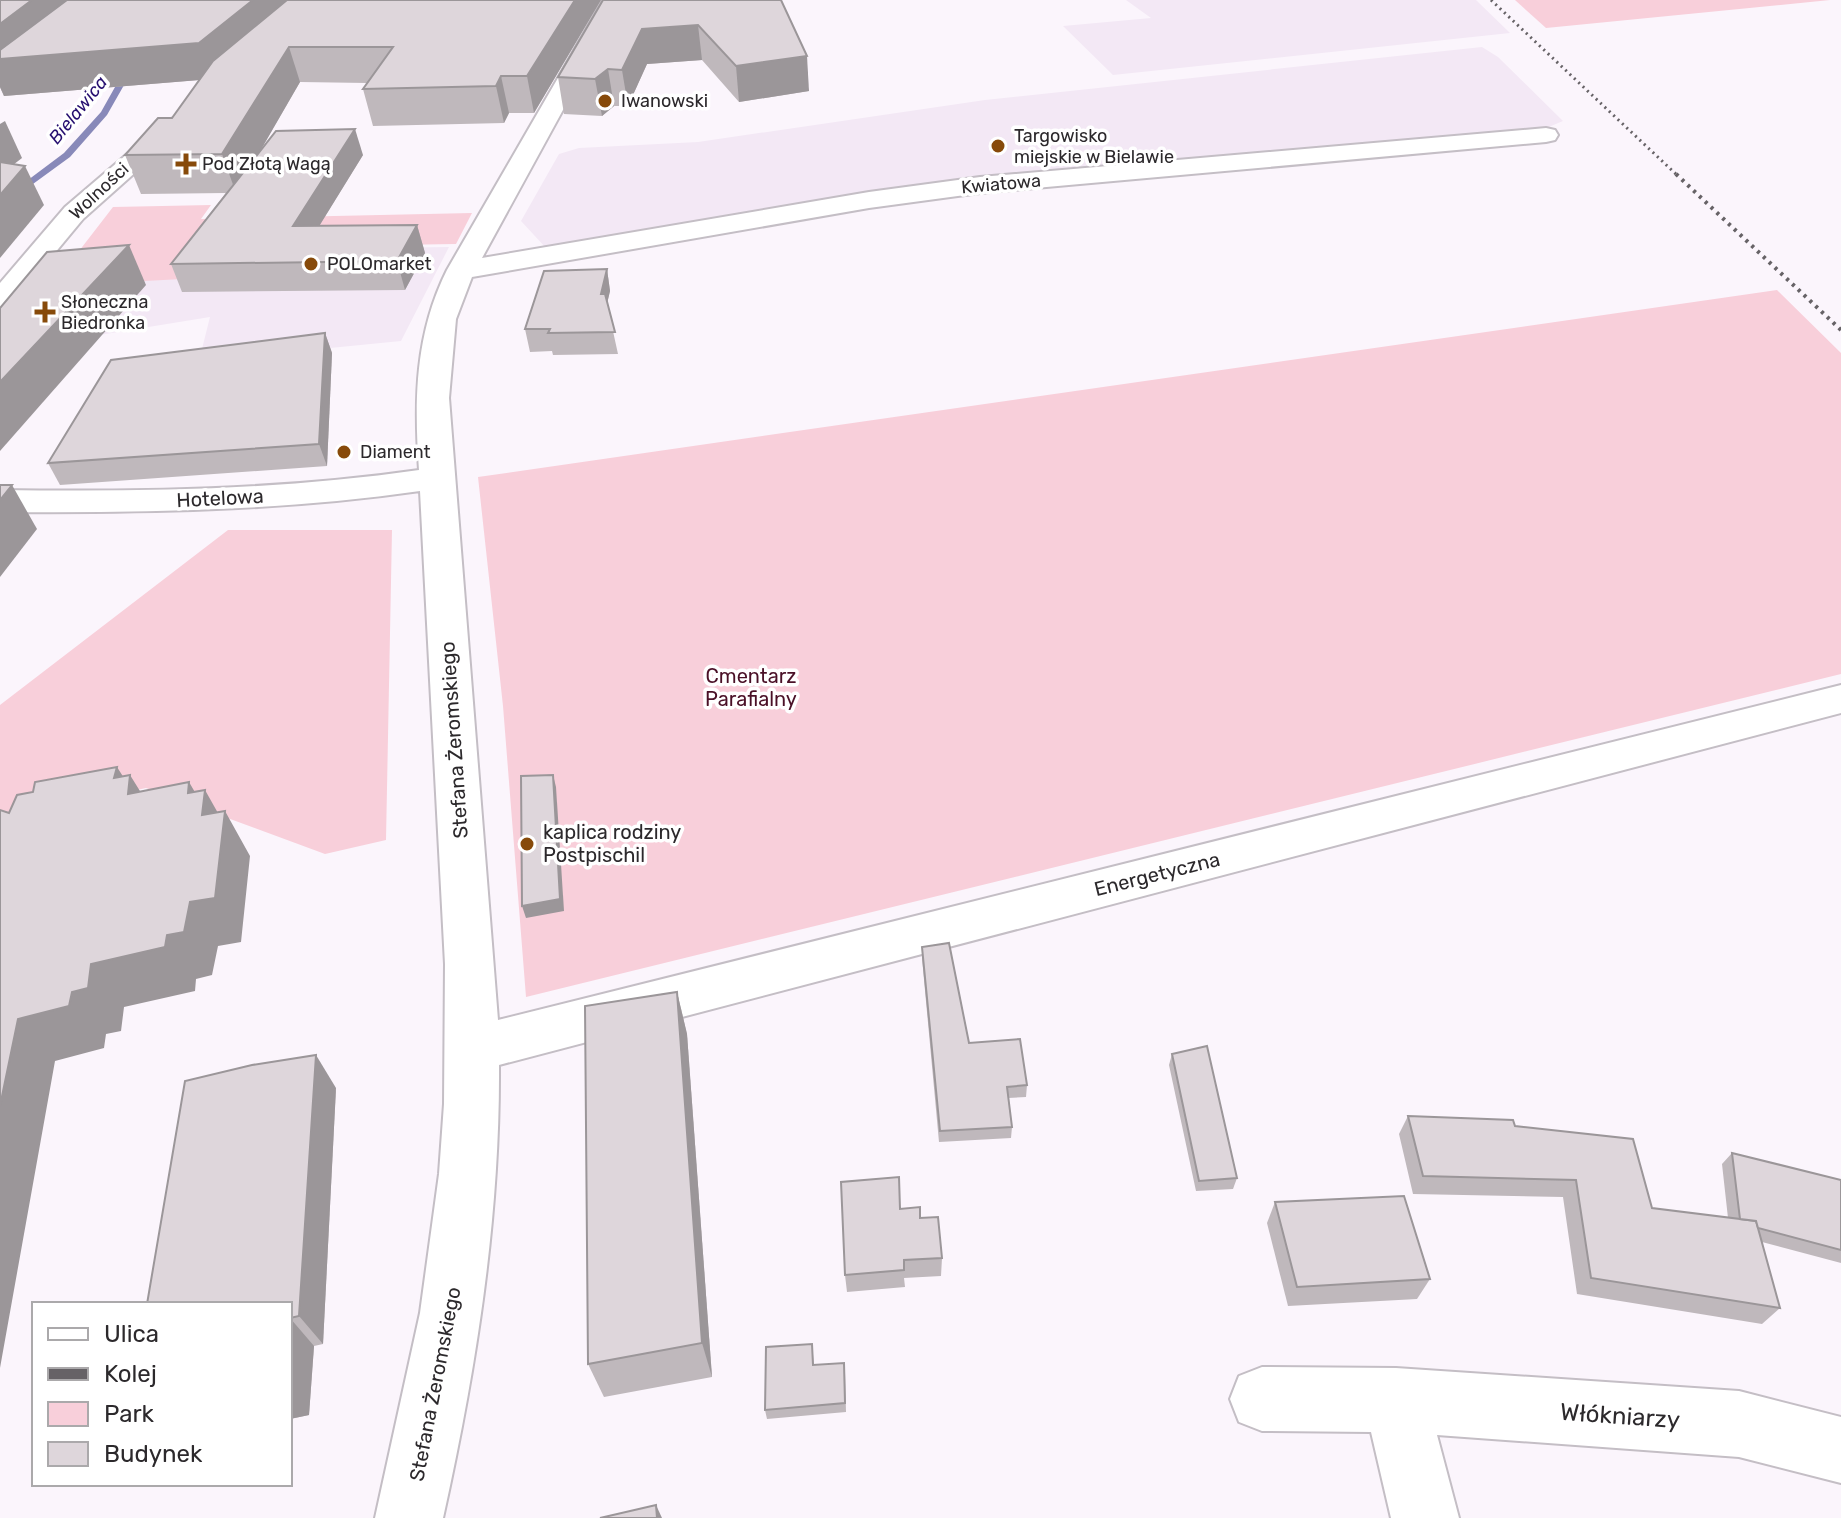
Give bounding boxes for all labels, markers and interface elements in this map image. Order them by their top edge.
water label: Bielawica [44,71,112,148]
place label: Iwanowski [621,90,708,112]
marker: Iwanowski [596,92,614,110]
place label: Targowisko miejskie w Bielawie [1014,125,1174,168]
marker: Targowisko miejskie w Bielawie [989,137,1007,155]
place label: Pod Złotą Wagą [202,153,331,175]
marker: Pod Złotą Wagą [177,155,195,173]
street label: Wolności [65,158,133,224]
street label: Kwiatowa [960,170,1042,198]
place label: POLOmarket [327,253,432,275]
marker: POLOmarket [302,255,320,273]
place label: Słoneczna Biedronka [61,291,148,334]
marker: Słoneczna Biedronka [36,303,54,321]
place label: Diament [360,441,431,463]
marker: Diament [335,443,353,461]
street label: Hotelowa [176,484,264,512]
street label: Stefana Żeromskiego [435,641,473,839]
park label: Cmentarz Parafialny [705,664,797,711]
place label: kaplica rodziny Postpischil [543,820,681,867]
marker: kaplica rodziny Postpischil [518,835,536,853]
street label: Energetyczna [1092,847,1222,901]
street label: Stefana Żeromskiego [404,1285,466,1483]
legend [32,1302,292,1486]
text: Ulica [104,1320,159,1348]
text: Kolej [104,1360,157,1388]
street label: Włókniarzy [1559,1398,1681,1434]
text: Park [104,1400,155,1428]
text: Budynek [104,1440,203,1468]

